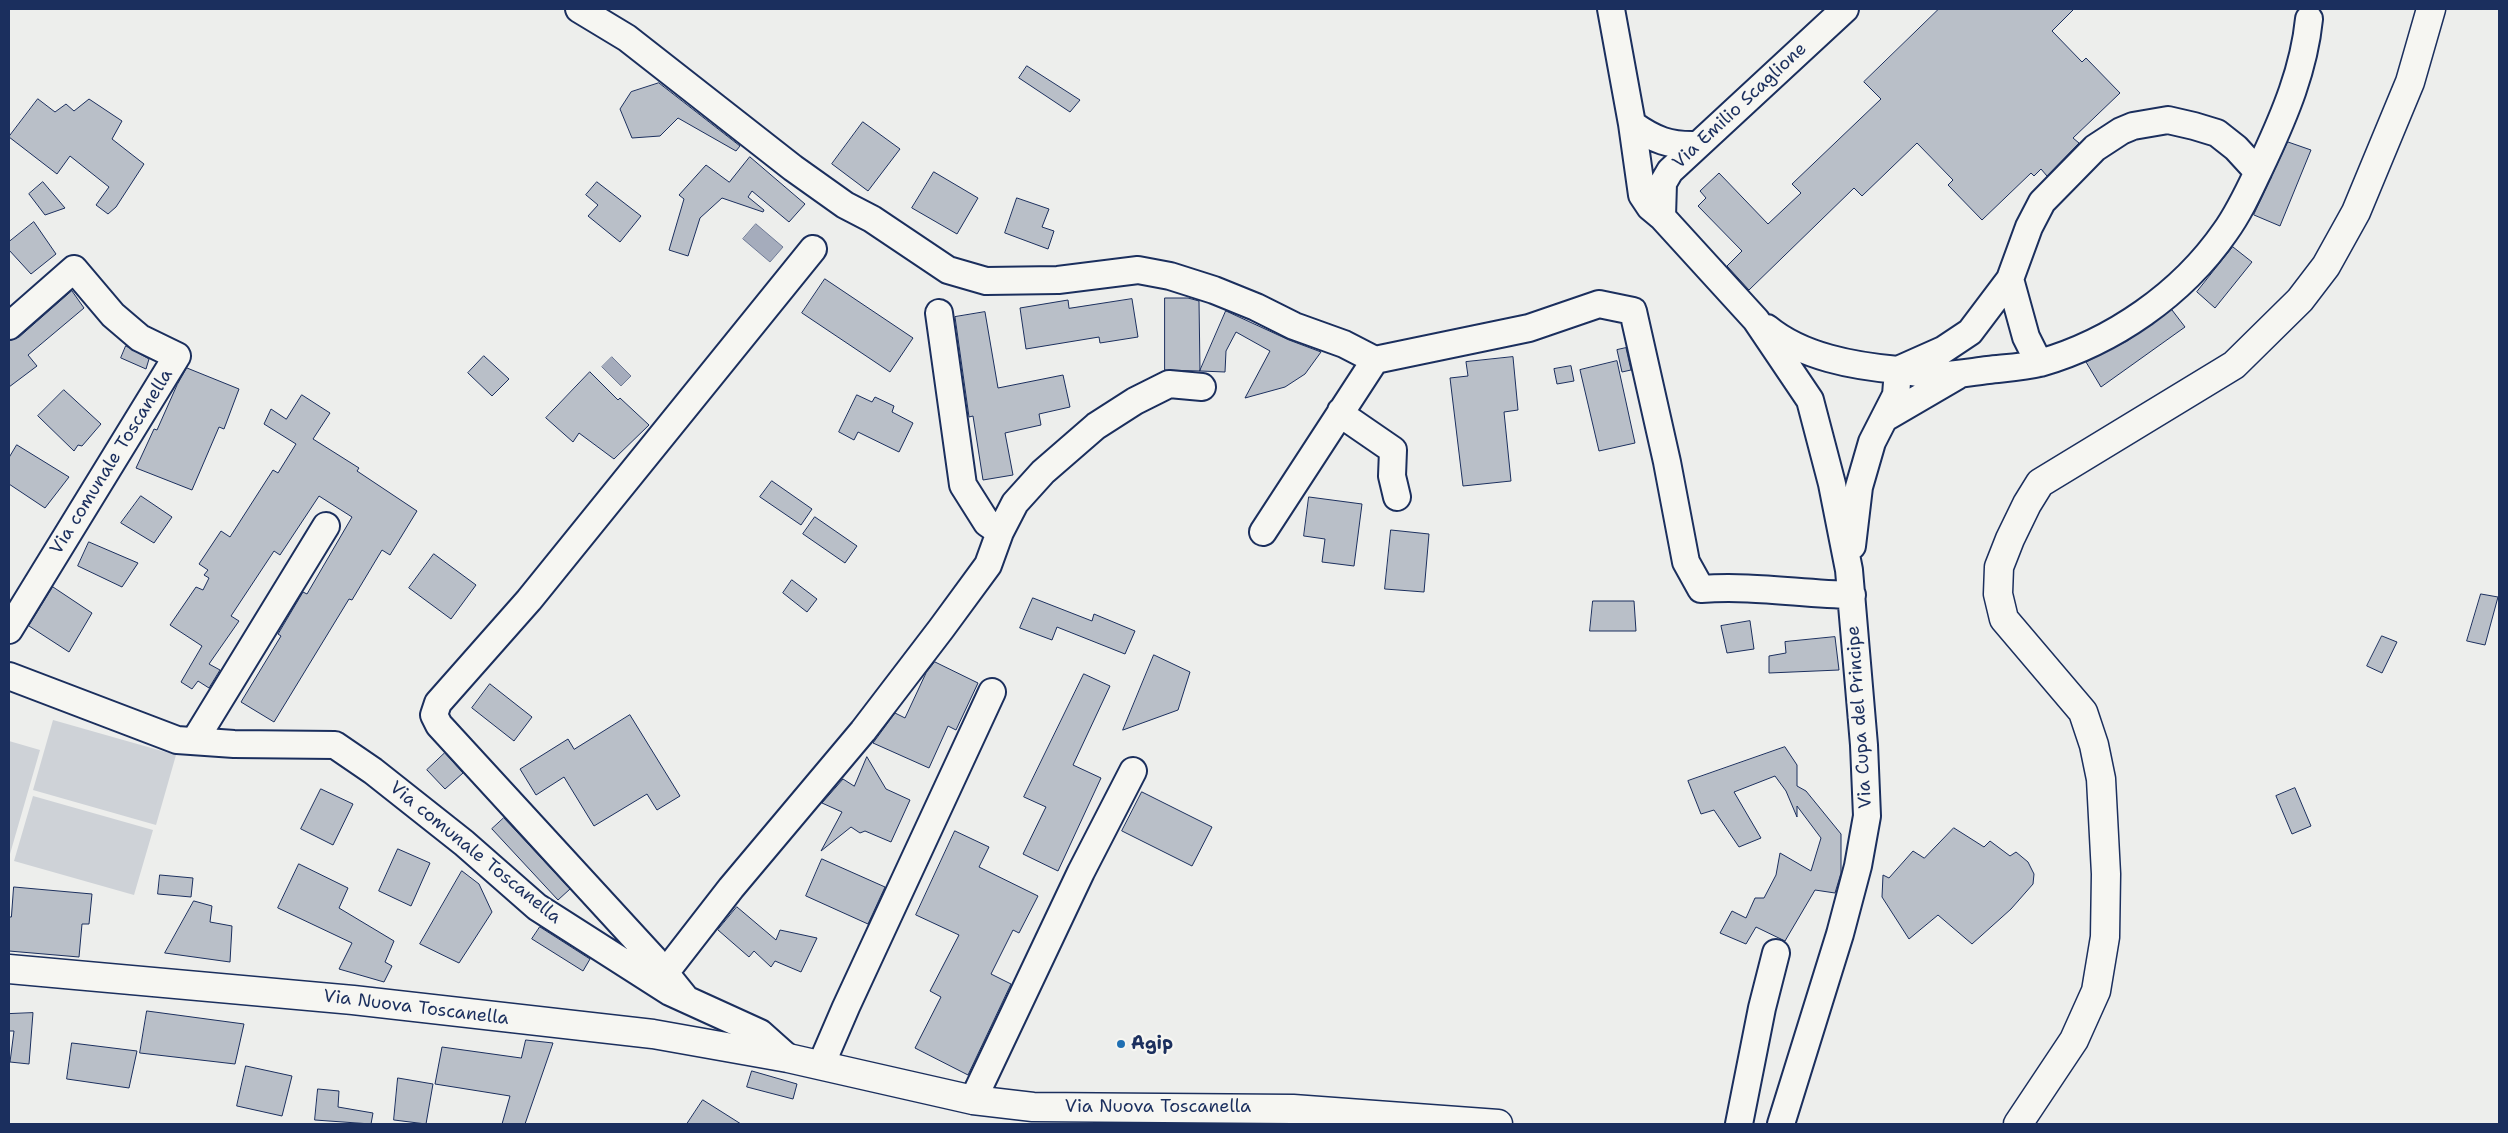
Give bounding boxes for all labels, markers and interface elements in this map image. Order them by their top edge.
street label: Via Emilio Scaglione [1669,38,1811,174]
street label: Via comunale Toscanella [46,365,178,559]
street label: Via Cupa del Principe [1843,625,1877,809]
street label: Via comunale Toscanella [385,777,565,929]
street label: Via Nuova Toscanella [322,986,510,1030]
place label: Agip [1131,1033,1173,1055]
marker: Agip [1115,1038,1127,1050]
street label: Via Nuova Toscanella [1065,1096,1251,1118]

